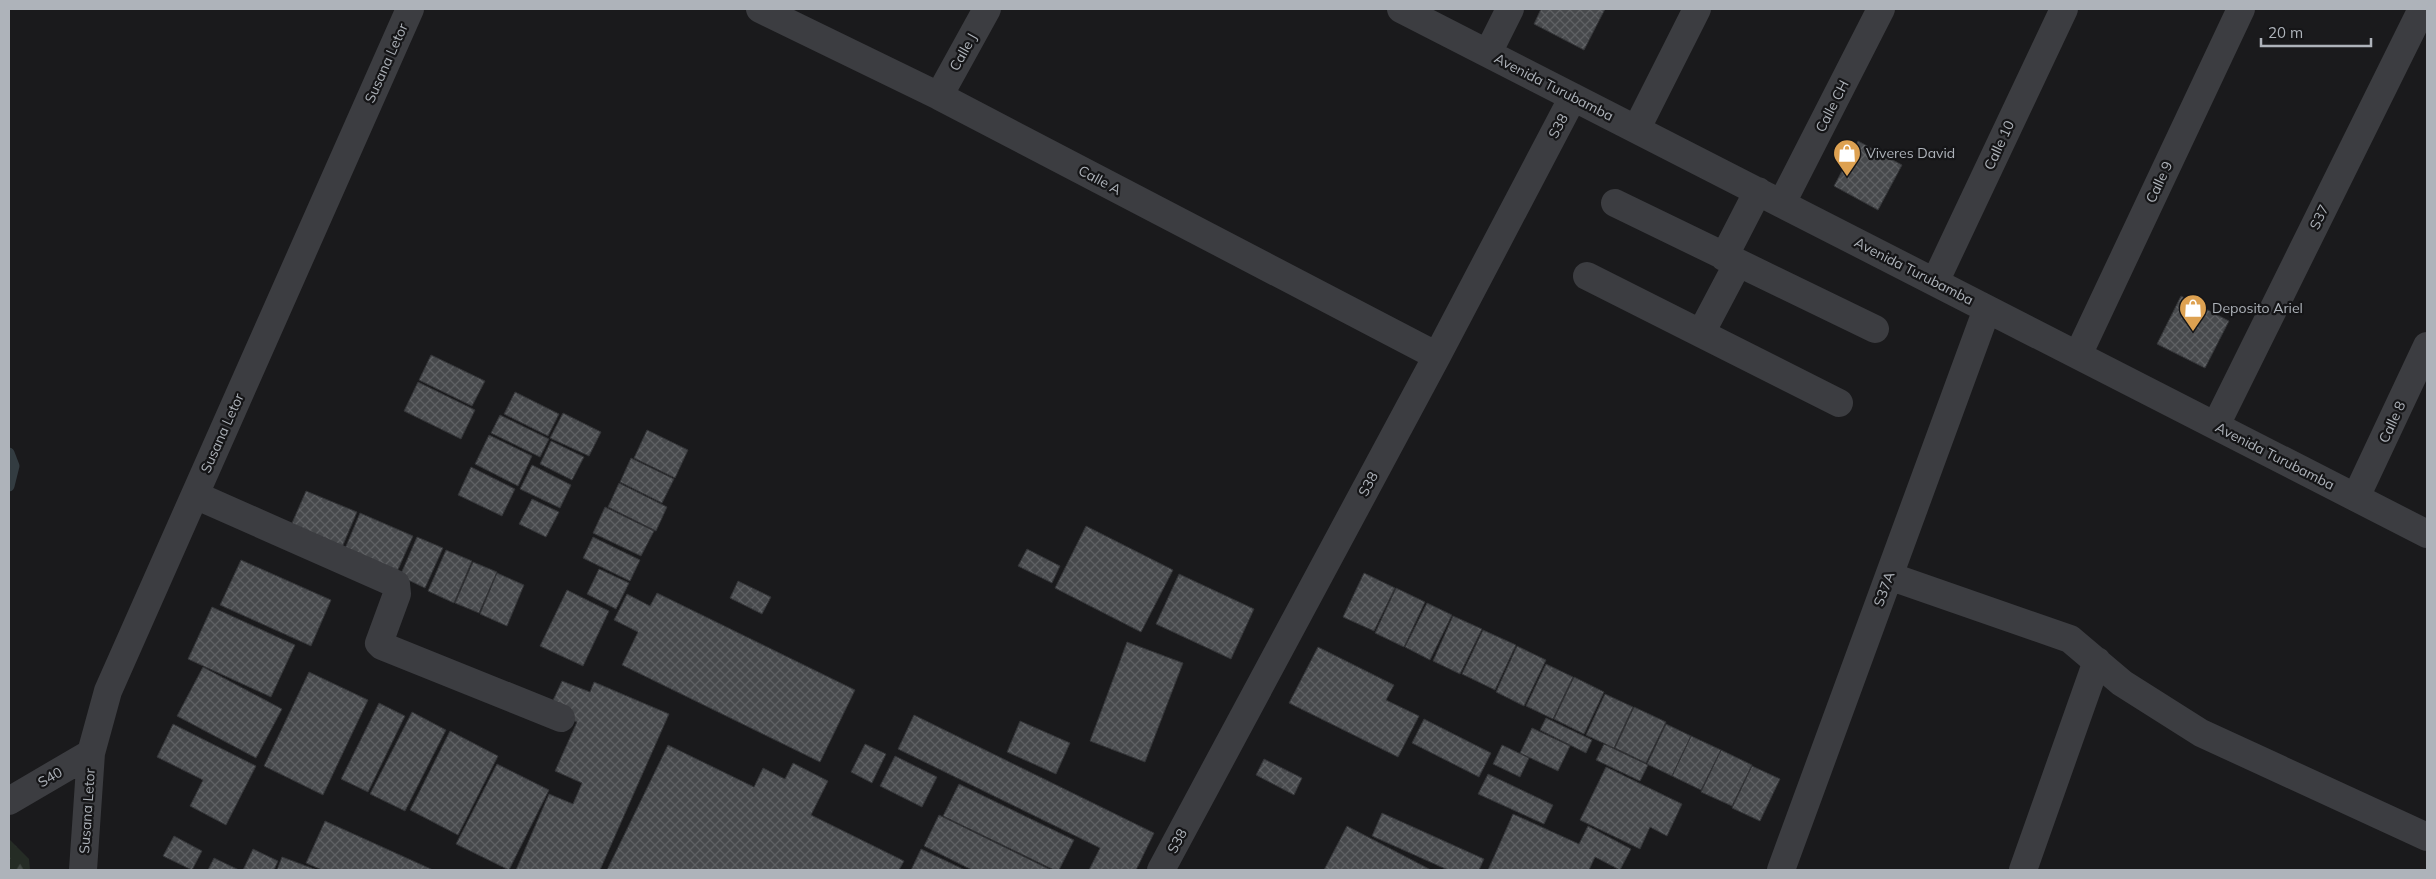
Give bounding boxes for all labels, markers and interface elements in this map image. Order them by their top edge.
scale bar [2261,15,2371,47]
street label: Susana Letor [360,19,412,106]
text: 20 m [2268,23,2303,42]
street label: Calle J [945,30,981,74]
street label: Avenida Turubamba [1491,49,1617,125]
street label: Calle CH [1811,77,1853,135]
street label: S38 [1544,111,1572,141]
street label: Calle 10 [1980,117,2018,173]
shop icon: Viveres David [1832,138,1862,177]
place label: Viveres David [1866,144,1955,162]
street label: Calle 9 [2142,158,2176,206]
street label: Calle A [1075,161,1125,199]
street label: S37 [2305,202,2333,232]
street label: Avenida Turubamba [1851,233,1977,309]
shop icon: Deposito Ariel [2178,293,2208,332]
place label: Deposito Ariel [2212,299,2303,317]
street label: Susana Letor [196,389,248,476]
street label: Calle 8 [2375,398,2409,446]
street label: Avenida Turubamba [2212,418,2338,494]
street label: S38 [1354,469,1382,499]
street label: S37A [1869,568,1899,609]
street label: S40 [34,763,66,791]
street label: Susana Letor [75,767,99,854]
street label: S38 [1163,826,1191,856]

